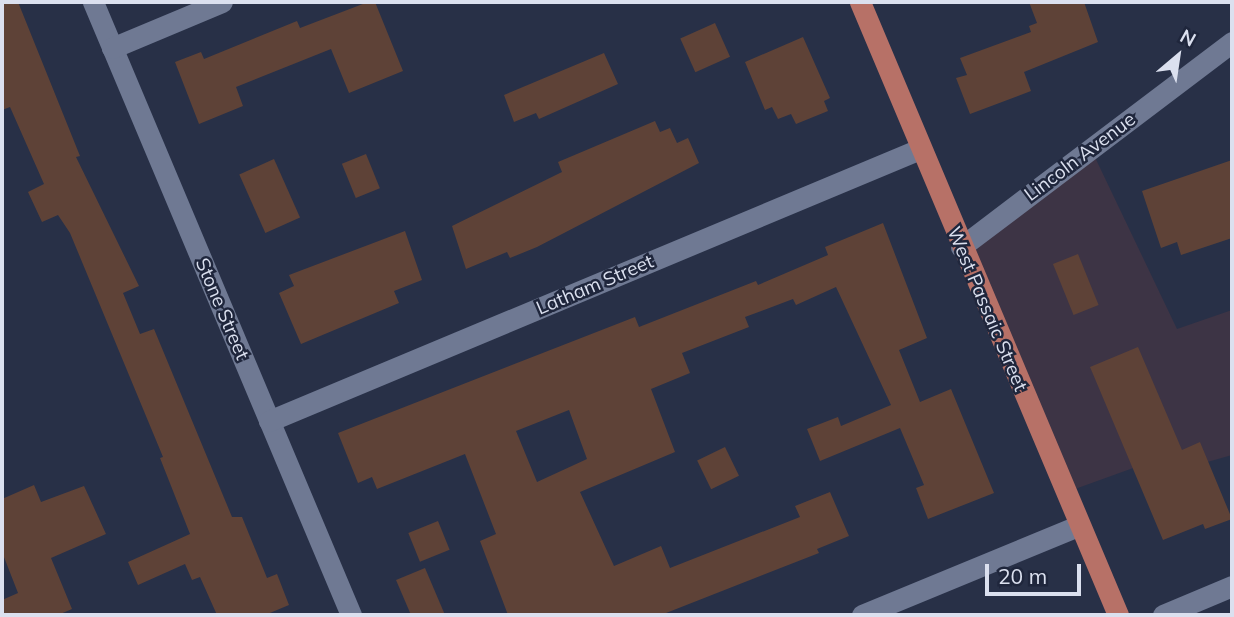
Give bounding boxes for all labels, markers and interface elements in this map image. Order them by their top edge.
north arrow [1143,21,1213,91]
text: N [1176,24,1200,52]
street label: Lincoln Avenue [1020,108,1140,206]
street label: West Passaic Street [942,223,1032,395]
street label: Latham Street [533,250,657,320]
street label: Stone Street [190,255,254,363]
scale bar [989,550,1085,594]
text: 20 m [998,563,1047,589]

